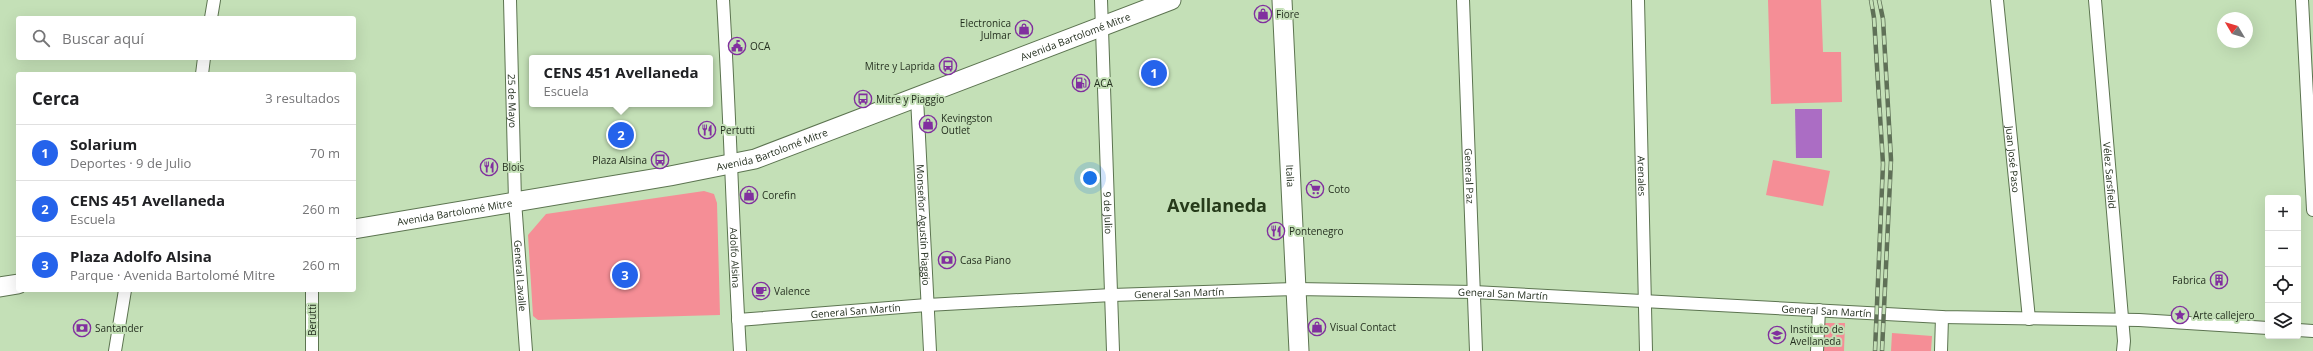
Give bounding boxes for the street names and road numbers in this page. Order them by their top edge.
street label: Avenida Bartolomé Mitre [1018,9,1133,64]
street label: 25 de Mayo [505,74,520,128]
street label: Juan José Paso [2003,124,2023,193]
street label: Avenida Bartolomé Mitre [715,125,830,174]
street label: Vélez Sarsfield [2100,141,2120,209]
street label: General Paz [1461,148,1478,204]
street label: Arenales [1635,155,1649,197]
street label: Monseñor Agustín Piaggio [913,164,934,286]
street label: Italia [1283,164,1298,187]
street label: 9 de Julio [1101,191,1116,234]
street label: Avenida Bartolomé Mitre [396,196,514,229]
street label: Adolfo Alsina [727,227,744,288]
street label: General Lavalle [511,240,530,312]
street label: General San Martín [1134,284,1224,301]
street label: General San Martín [1458,285,1548,303]
street label: General San Martín [810,300,901,321]
street label: General San Martín [1781,301,1872,320]
street label: Berutti [305,304,319,336]

